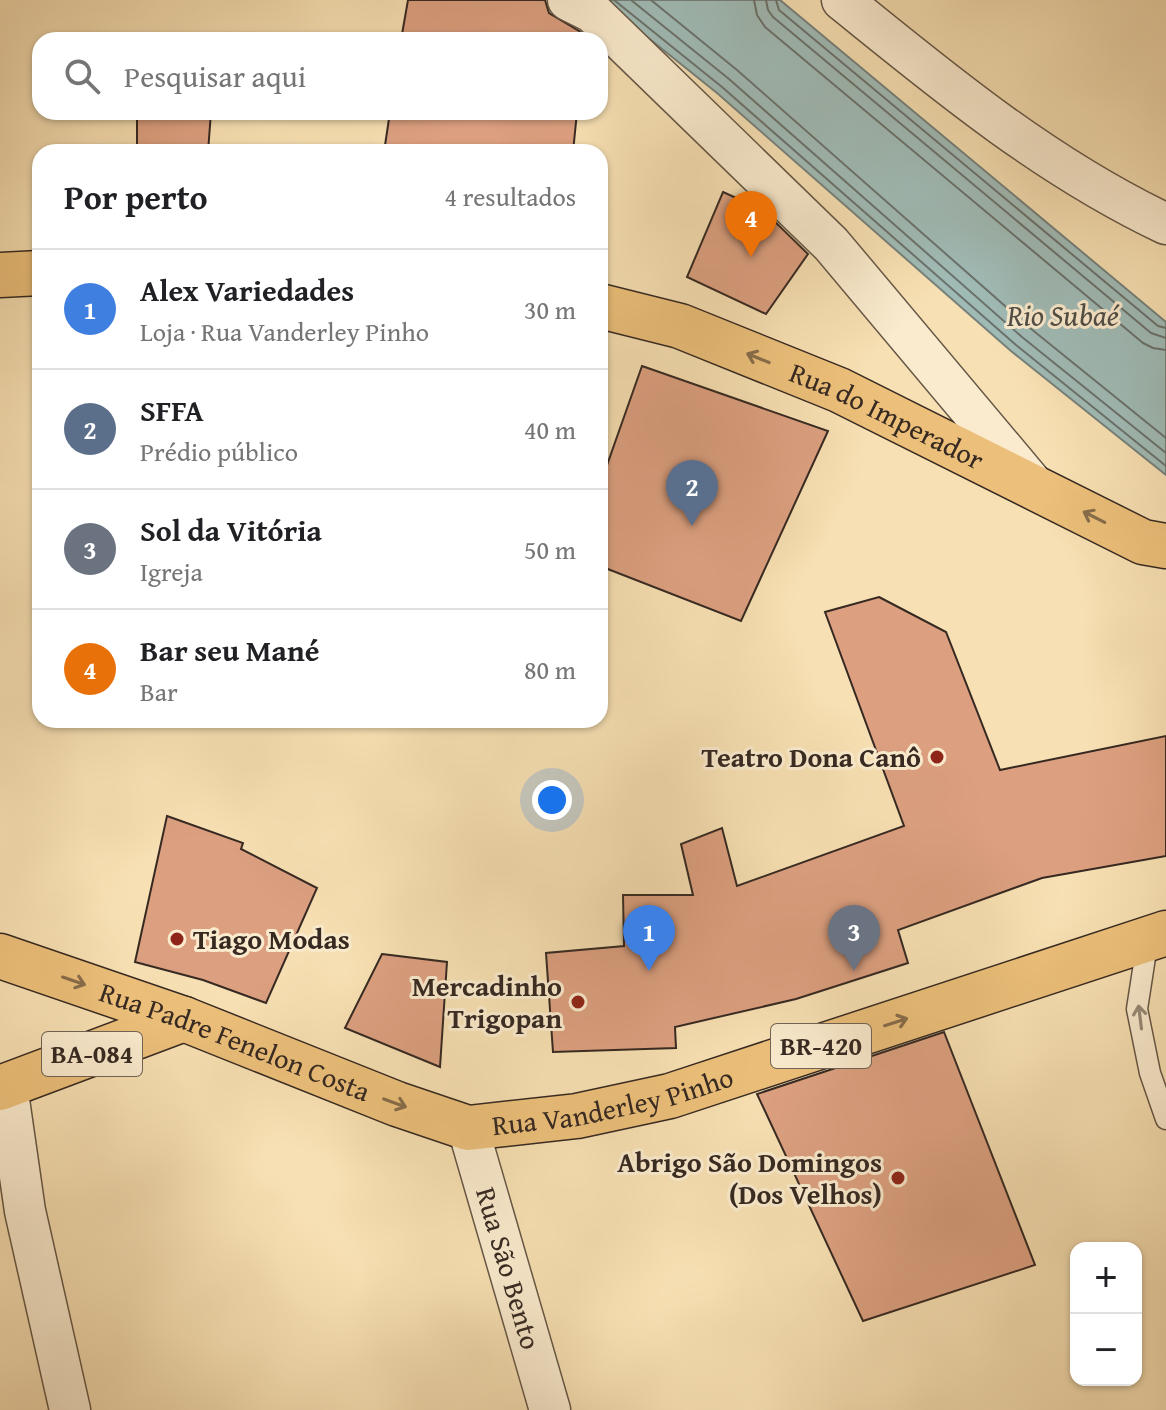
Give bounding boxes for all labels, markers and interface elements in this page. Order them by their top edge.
search box [32,32,608,120]
icon: search [60,54,104,98]
text: Pesquisar aqui [124,54,306,98]
text: Por perto [64,172,208,221]
text: 4 resultados [445,177,576,216]
pin: 4 [725,191,777,257]
text: Alex Variedades [140,268,354,312]
text: 1 [83,290,97,329]
text: 30 m [524,290,576,329]
water label: Rio Subaé [1006,293,1120,337]
text: Loja · Rua Vanderley Pinho [140,312,429,351]
one-way arrow [747,349,771,364]
street label: Rua do Imperador [784,351,992,480]
text: SFFA [140,388,204,432]
text: 2 [83,410,97,449]
text: 40 m [524,410,576,449]
text: Prédio público [140,432,298,471]
pin: 2 [666,460,718,526]
text: Sol da Vitória [140,508,322,552]
one-way arrow [1083,509,1107,525]
text: 3 [83,530,97,569]
text: 50 m [524,530,576,569]
text: Igreja [140,552,203,591]
text: Bar seu Mané [140,628,319,672]
text: 4 [83,650,97,689]
text: 80 m [524,650,576,689]
text: Bar [140,672,178,711]
place label: Teatro Dona Canô [702,736,921,777]
marker: Teatro Dona Canô [928,748,946,766]
your location [532,780,572,820]
pin: 1 [623,905,675,971]
pin: 3 [828,905,880,971]
place label: Tiago Modas [193,918,350,959]
marker: Tiago Modas [168,930,186,948]
place label: Mercadinho Trigopan [412,965,562,1038]
street label: Rua Padre Fenelon Costa [94,971,377,1112]
one-way arrow [61,975,86,990]
marker: Mercadinho Trigopan [569,993,587,1011]
one-way arrow [1132,1004,1147,1031]
one-way arrow [883,1013,908,1028]
road number: BR-420 [771,1024,871,1068]
road number: BA-084 [42,1032,142,1076]
street label: Rua Vanderley Pinho [490,1056,738,1145]
one-way arrow [383,1097,407,1111]
place label: Abrigo São Domingos (Dos Velhos) [617,1141,882,1214]
marker: Abrigo São Domingos (Dos Velhos) [889,1169,907,1187]
street label: Rua São Bento [466,1182,552,1354]
map controls [1070,1242,1142,1386]
button: + [1070,1242,1142,1314]
button: − [1070,1314,1142,1386]

